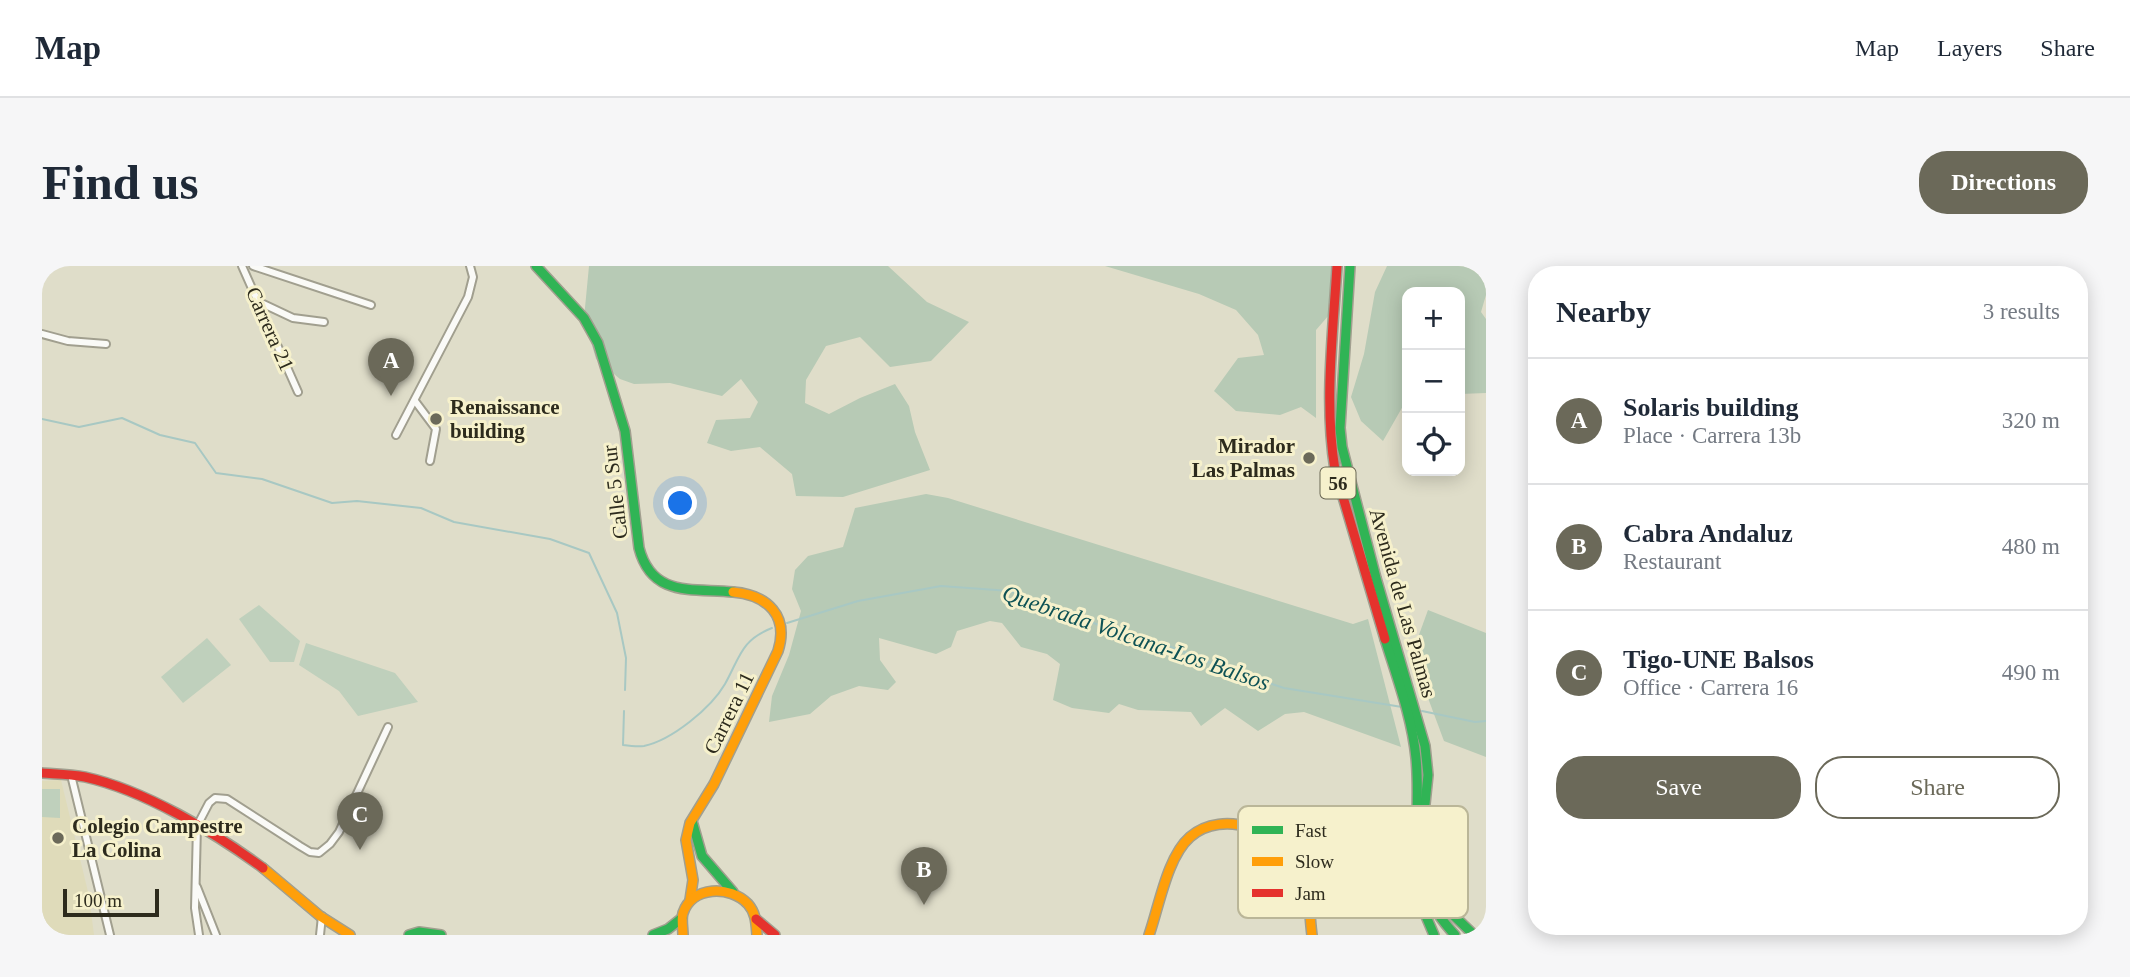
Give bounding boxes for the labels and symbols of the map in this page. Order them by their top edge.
street label: Carrera 21 [241,283,299,375]
pin: A [368,338,414,396]
place label: Renaissance building [450,395,560,443]
marker: Renaissance building [428,411,444,427]
place label: Mirador Las Palmas [1192,434,1295,482]
street label: Calle 5 Sur [597,444,633,540]
marker: Mirador Las Palmas [1301,450,1317,466]
road number: 56 [1320,468,1356,498]
your location [663,486,697,520]
street label: Avenida de Las Palmas [1364,505,1442,701]
water label: Quebrada Volcana-Los Balsos [999,580,1273,696]
street label: Carrera 11 [699,668,759,758]
pin: C [337,792,383,850]
legend [1238,806,1468,918]
place label: Colegio Campestre La Colina [72,814,243,862]
text: Fast [1295,820,1327,841]
marker: Colegio Campestre La Colina [50,830,66,846]
pin: B [901,847,947,905]
text: Slow [1295,851,1334,872]
text: Jam [1295,883,1326,904]
scale bar [63,886,159,918]

